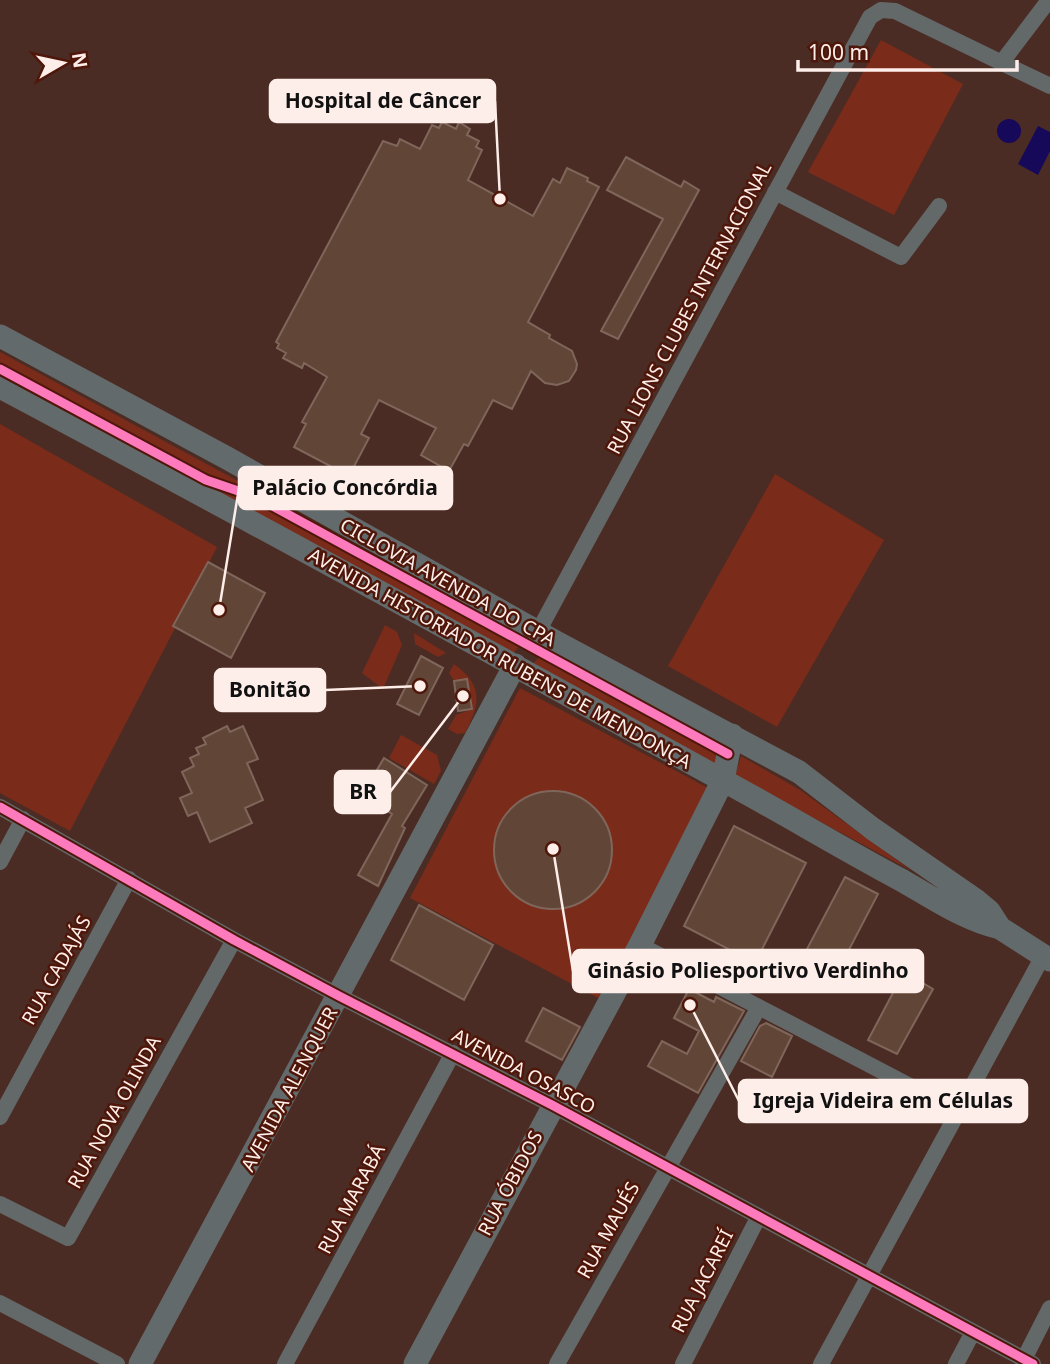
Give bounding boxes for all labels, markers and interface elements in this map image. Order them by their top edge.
north arrow [28,28,98,98]
scale bar [798,28,1017,72]
text: 100 m [808,38,869,66]
text: N [66,51,94,70]
callout: Hospital de Câncer [270,80,495,122]
text: Hospital de Câncer [285,86,482,114]
street label: RUA LIONS CLUBES INTERNACIONAL [601,157,777,459]
callout: Palácio Concórdia [239,467,452,509]
text: Palácio Concórdia [252,473,438,501]
street label: CICLOVIA AVENIDA DO CPA [336,512,561,653]
street label: AVENIDA HISTORIADOR RUBENS DE MENDONÇA [304,541,697,775]
callout: Bonitão [215,669,325,711]
text: Bonitão [229,675,311,703]
callout: BR [335,771,390,813]
text: BR [349,777,377,805]
street label: RUA CADAJÁS [15,911,97,1029]
callout: Ginásio Poliesportivo Verdinho [573,950,923,992]
text: Ginásio Poliesportivo Verdinho [587,956,909,984]
street label: AVENIDA ALENQUER [235,1002,344,1176]
street label: AVENIDA OSASCO [448,1022,600,1120]
street label: RUA NOVA OLINDA [61,1030,167,1193]
callout: Igreja Videira em Células [739,1080,1027,1122]
text: Igreja Videira em Células [753,1086,1013,1114]
street label: RUA ÓBIDOS [471,1126,549,1240]
street label: RUA MARABÁ [311,1139,391,1258]
street label: RUA MAUÉS [571,1177,645,1283]
street label: RUA JACAREÍ [665,1224,739,1337]

